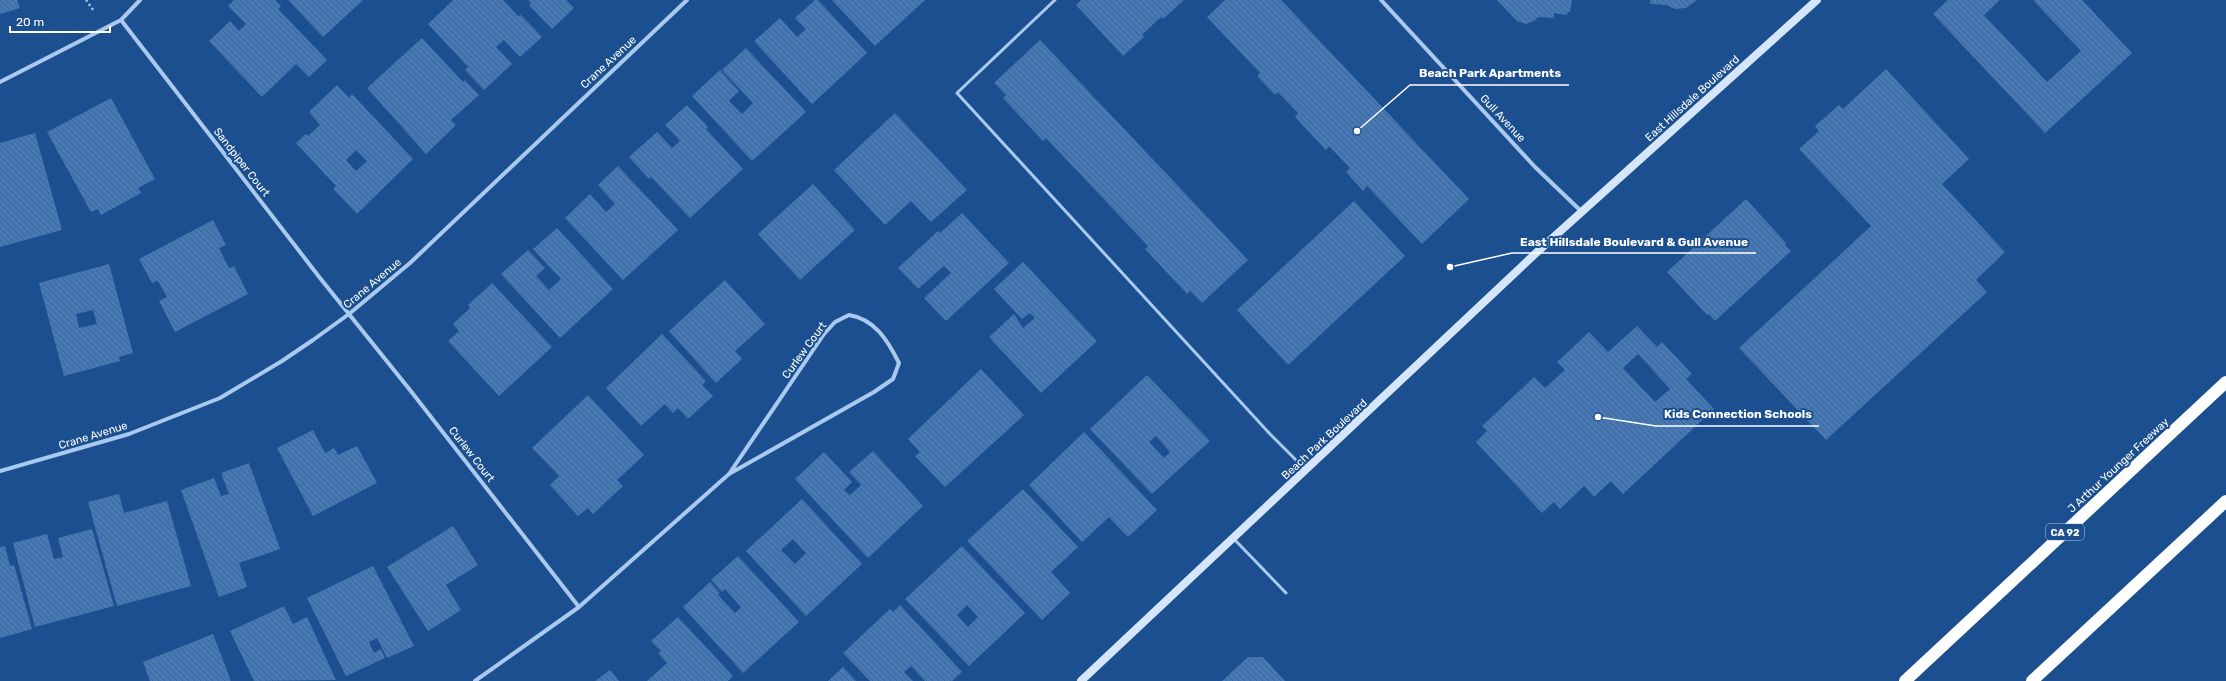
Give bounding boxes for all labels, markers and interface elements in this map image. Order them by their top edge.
scale bar [10,8,110,34]
text: 20 m [16,15,44,29]
street label: Crane Avenue [578,33,639,91]
street label: East Hillsdale Boulevard [1642,53,1742,144]
callout: Beach Park Apartments [1410,61,1569,85]
text: Beach Park Apartments [1419,66,1561,80]
street label: Gull Avenue [1477,92,1528,145]
street label: Sandpiper Court [211,125,273,200]
callout: East Hillsdale Boulevard & Gull Avenue [1512,229,1756,253]
text: East Hillsdale Boulevard & Gull Avenue [1520,235,1748,249]
street label: Crane Avenue [341,256,404,311]
street label: Curlew Court [780,319,830,381]
street label: Beach Park Boulevard [1279,396,1370,482]
callout: Kids Connection Schools [1656,402,1819,426]
text: Kids Connection Schools [1664,407,1812,421]
street label: J Arthur Younger Freeway [2065,415,2171,516]
street label: Crane Avenue [57,419,129,452]
street label: Curlew Court [446,424,498,485]
road number: CA 92 [2046,524,2084,540]

